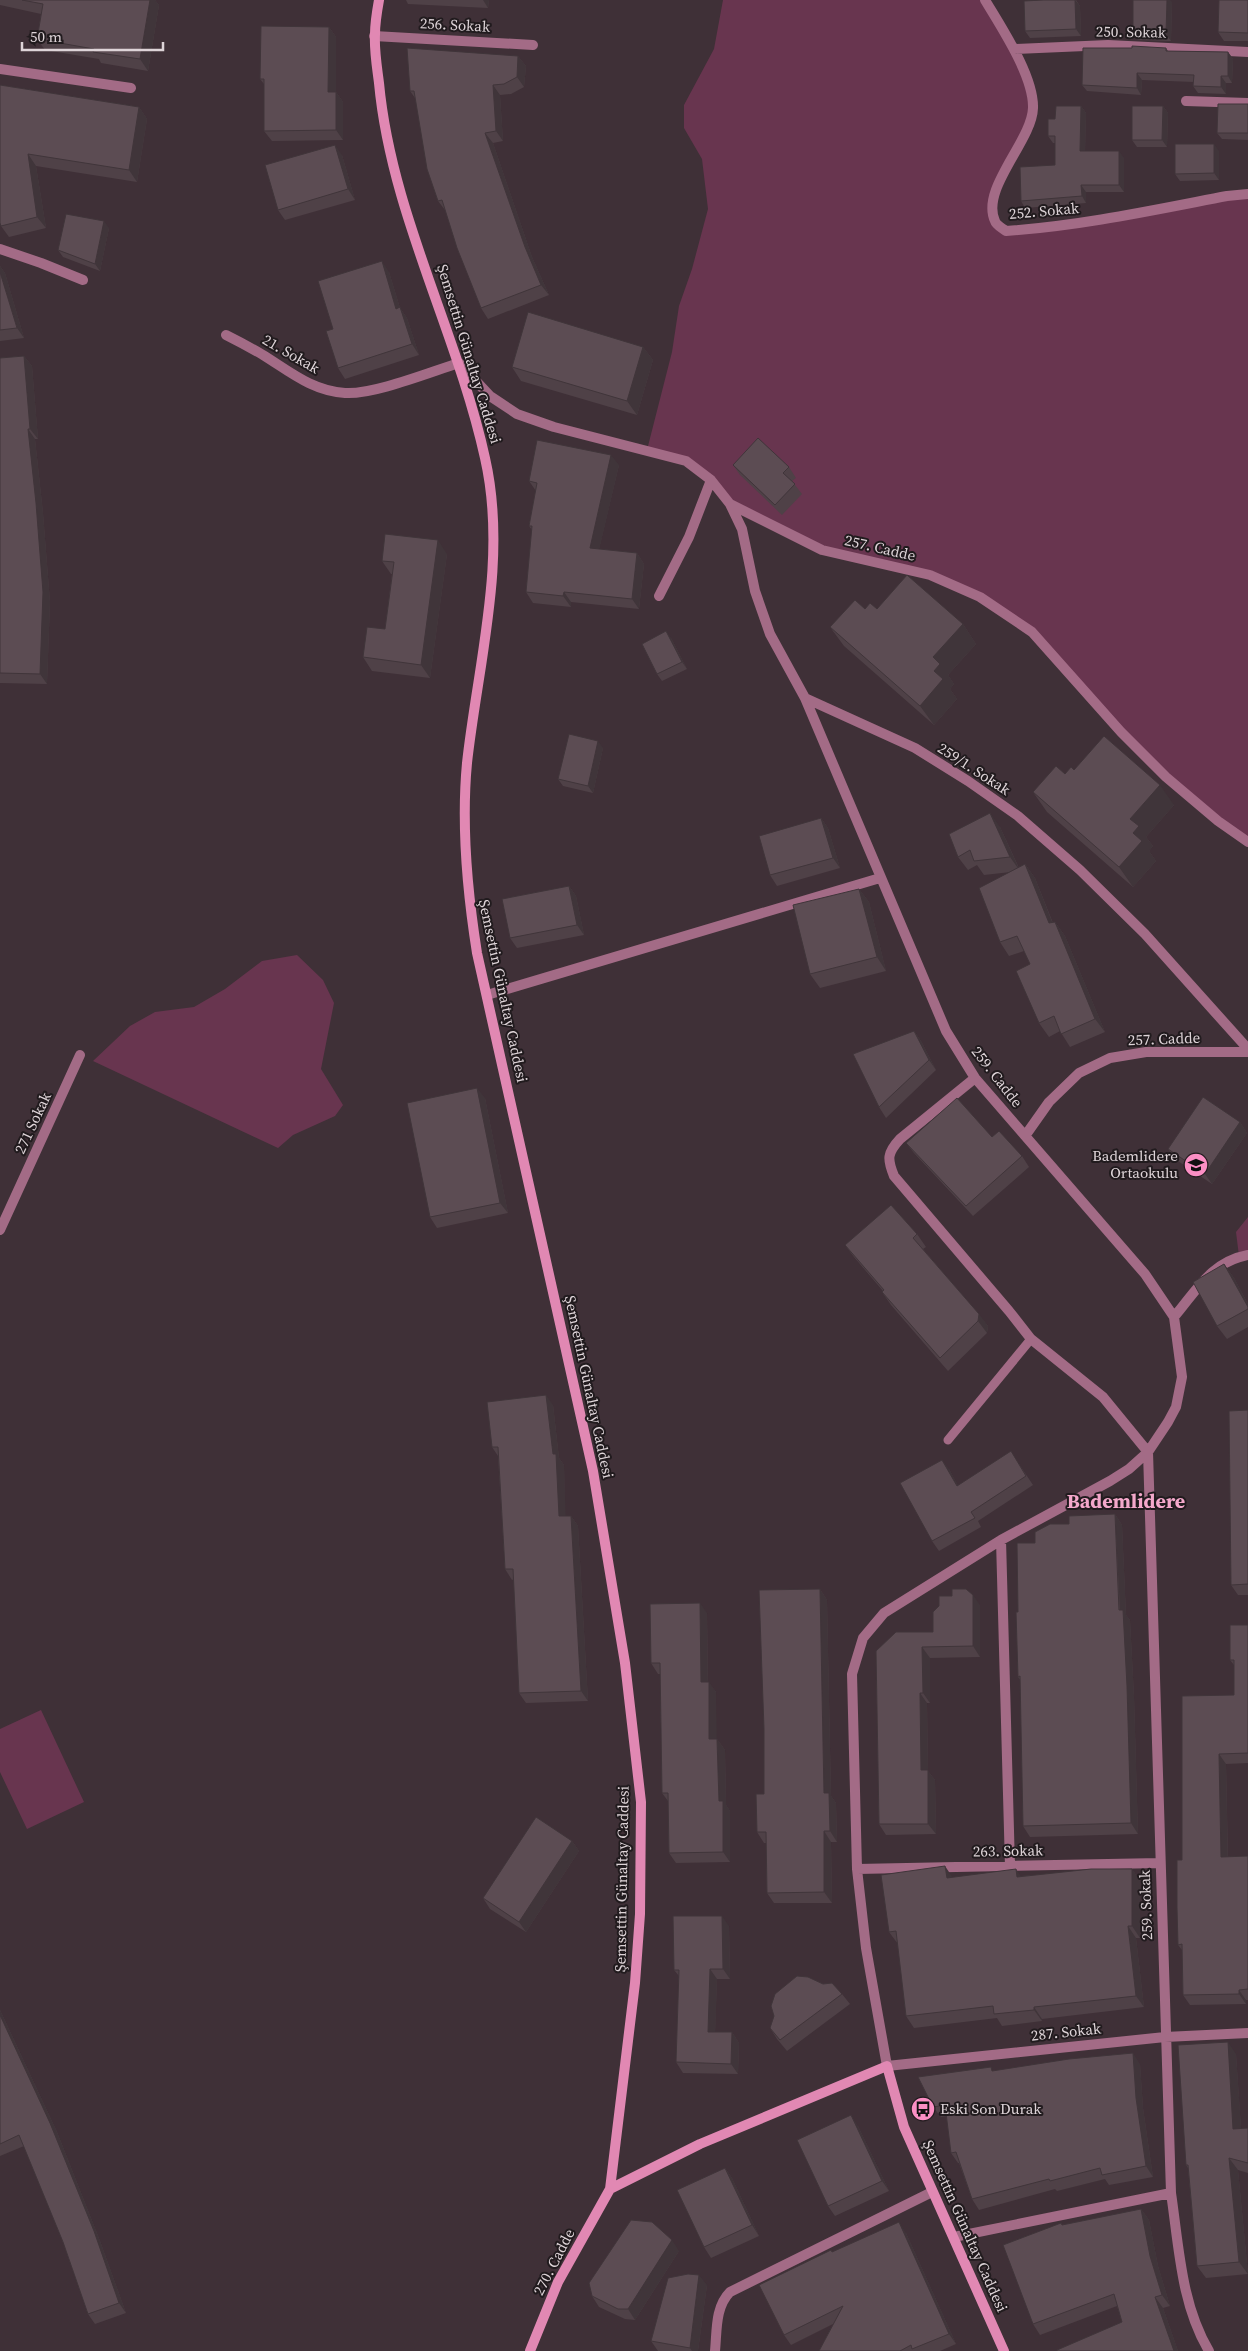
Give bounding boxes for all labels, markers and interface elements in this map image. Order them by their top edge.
street label: 256. Sokak [419,12,491,37]
scale bar [22,20,164,52]
street label: 250. Sokak [1096,20,1167,43]
text: 50 m [30,26,62,47]
street label: 252. Sokak [1008,197,1081,224]
street label: Şemsettin Günaltay Caddesi [432,262,507,446]
street label: 21. Sokak [259,329,324,379]
street label: 257. Cadde [843,529,918,566]
street label: 259/1. Sokak [934,737,1015,800]
street label: Şemsettin Günaltay Caddesi [474,898,533,1084]
street label: 257. Cadde [1128,1027,1201,1050]
street label: 259. Cadde [967,1042,1028,1112]
street label: 271 Sokak [9,1088,56,1157]
place label: Bademlidere Ortaokulu [1092,1145,1178,1183]
school or university icon: Bademlidere Ortaokulu [1183,1152,1209,1178]
street label: Şemsettin Günaltay Caddesi [560,1294,619,1480]
district label: Bademlidere [1067,1487,1185,1515]
street label: Şemsettin Günaltay Caddesi [609,1786,634,1972]
street label: 263. Sokak [973,1839,1044,1862]
street label: 259. Sokak [1134,1869,1157,1941]
street label: 287. Sokak [1030,2017,1103,2046]
bus stop icon: Eski Son Durak [910,2096,936,2122]
place label: Eski Son Durak [940,2098,1042,2119]
street label: Şemsettin Günaltay Caddesi [918,2136,1013,2315]
street label: 270. Cadde [528,2225,579,2299]

